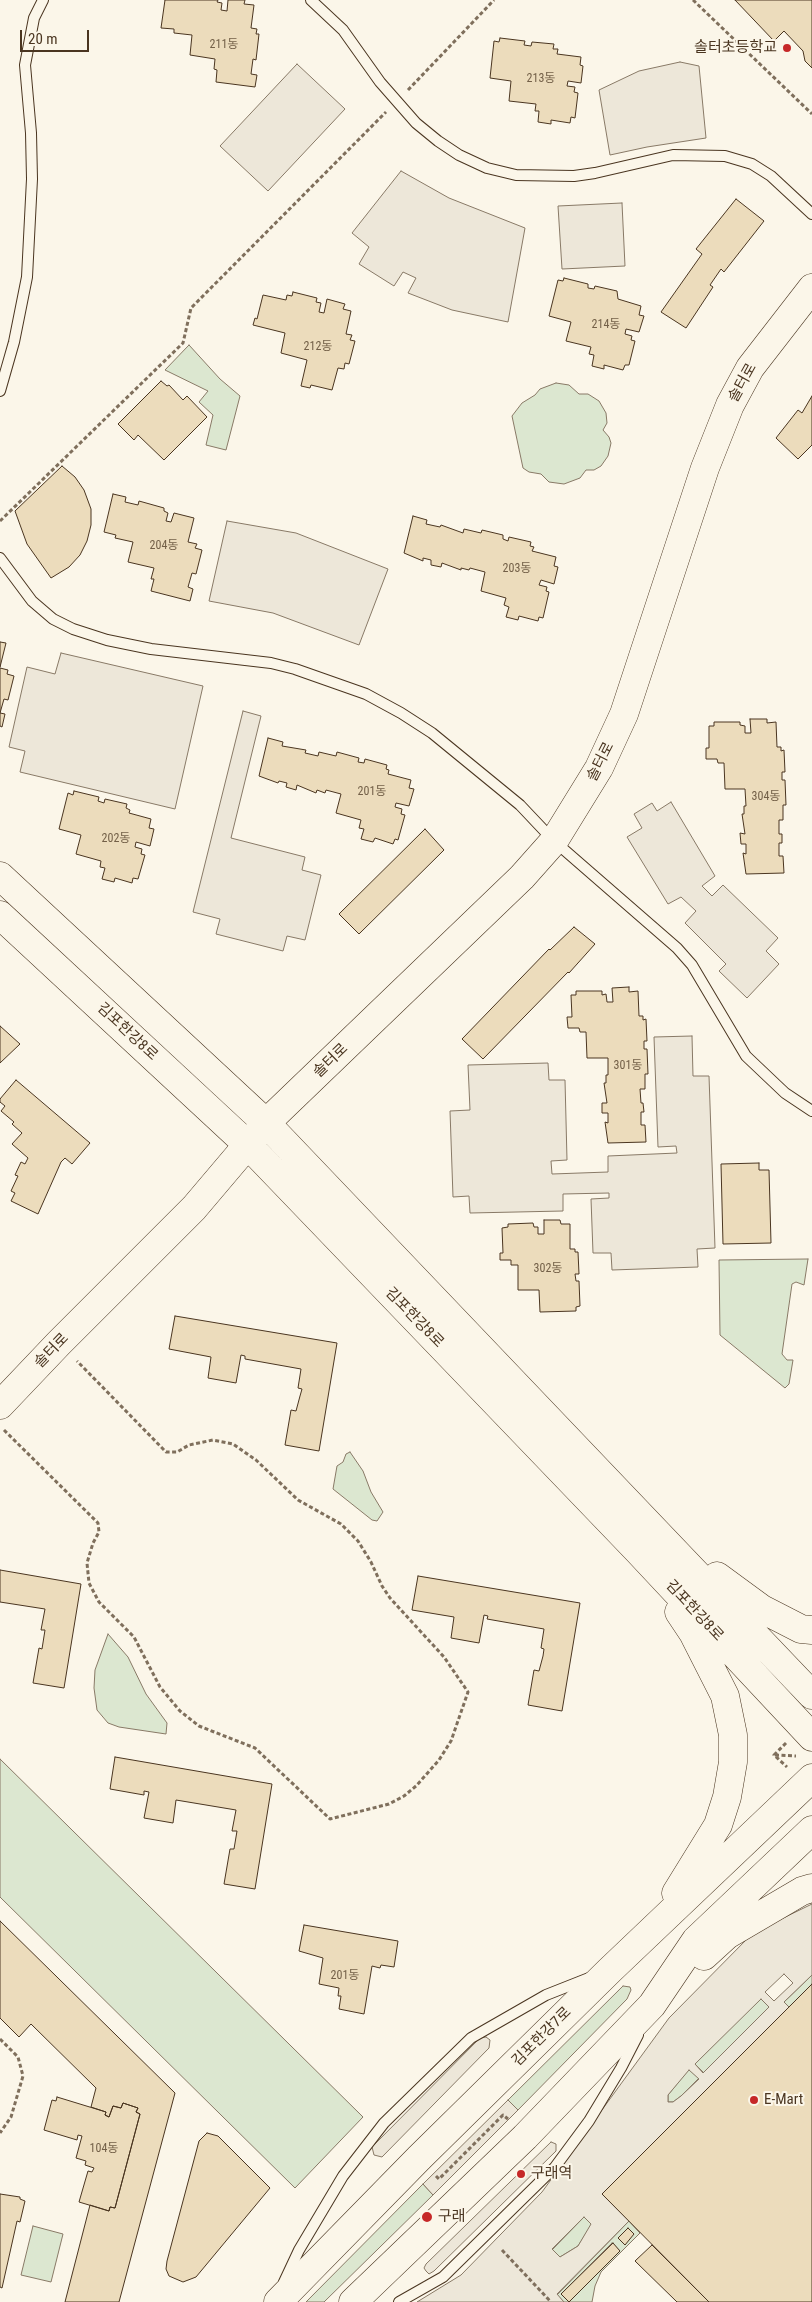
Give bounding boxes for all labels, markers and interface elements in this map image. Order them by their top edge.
scale bar [22,20,91,52]
text: 20 m [28,30,58,48]
house number: 211동 [210,38,238,52]
place label: 솔터초등학교 [694,39,777,57]
marker: 솔터초등학교 [781,42,793,54]
house number: 213동 [527,72,555,86]
house number: 214동 [592,318,620,332]
house number: 212동 [304,340,332,354]
street label: 솔터로 [725,361,761,405]
house number: 204동 [150,539,178,553]
house number: 203동 [503,562,531,576]
street label: 솔터로 [584,739,618,785]
house number: 201동 [358,785,386,799]
house number: 304동 [752,790,780,804]
house number: 202동 [102,832,130,846]
street label: 김포한강8로 [93,999,161,1065]
street label: 솔터로 [310,1040,352,1082]
house number: 301동 [614,1059,642,1073]
house number: 302동 [534,1262,562,1276]
street label: 김포한강8로 [381,1284,447,1352]
street label: 솔터로 [31,1330,73,1372]
street label: 김포한강8로 [661,1577,727,1645]
house number: 201동 [331,1969,359,1983]
street label: 김포한강7로 [509,2004,575,2070]
place label: E-Mart [764,2091,803,2109]
marker: E-Mart [748,2094,760,2106]
house number: 104동 [90,2142,118,2156]
place label: 구래역 [531,2165,572,2183]
marker: 구래역 [515,2168,527,2180]
place label: 구래 [438,2208,466,2226]
marker: 구래 [420,2210,434,2224]

